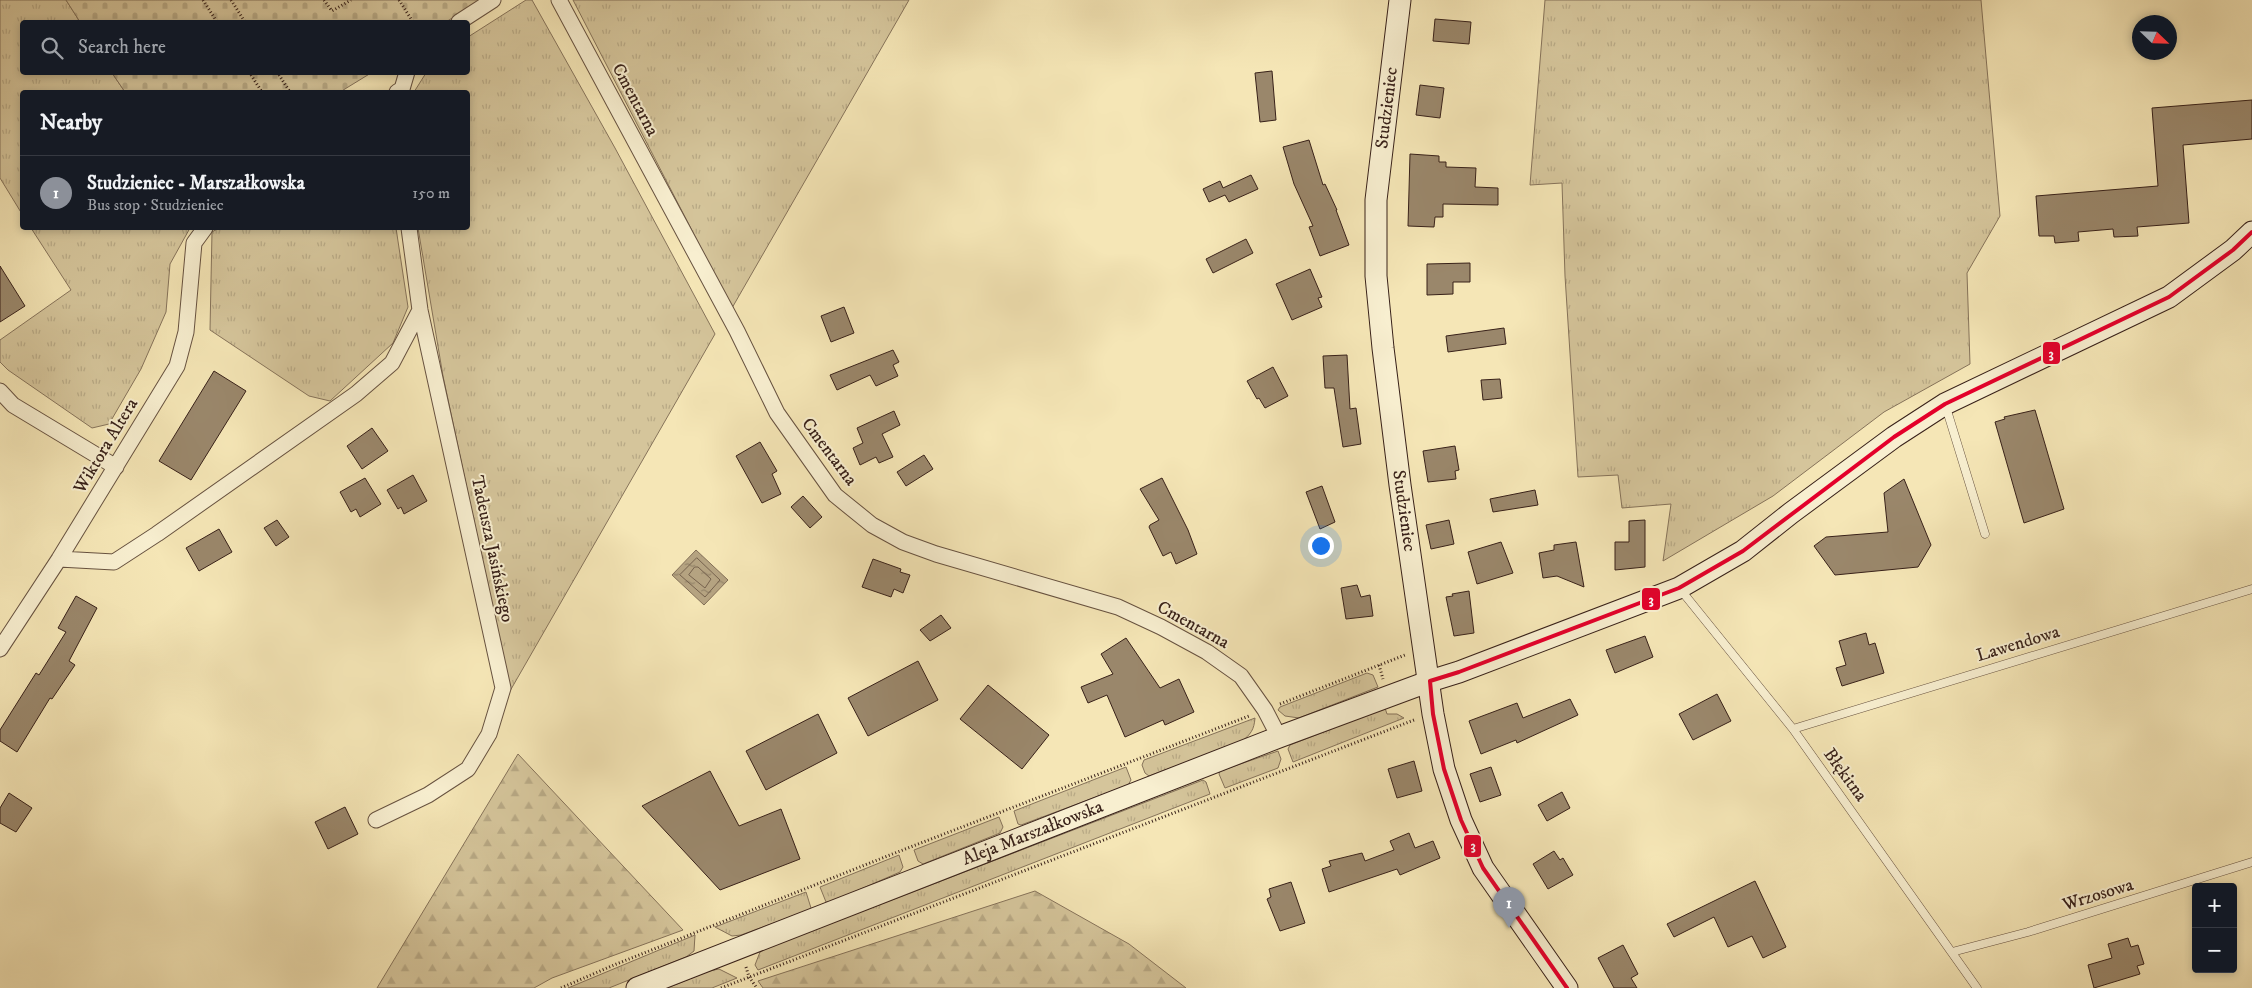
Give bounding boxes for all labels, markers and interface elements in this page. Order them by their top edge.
north arrow [2132,15,2177,60]
search box [20,20,470,75]
icon: search [38,34,66,62]
text: Search here [78,36,166,59]
street label: Cmentarna [607,60,663,140]
street label: Studzieniec [1371,66,1403,150]
text: Nearby [40,110,102,136]
text: Studzieniec - Marszałkowska [87,172,305,195]
text: 1 [53,183,59,203]
text: 150 m [412,183,450,203]
text: Bus stop · Studzieniec [87,195,224,215]
line badge: 3 [2042,341,2061,365]
text: 3 [2048,345,2054,363]
street label: Wiktora Altera [69,394,143,498]
street label: Cmentarna [796,414,862,491]
street label: Studzieniec [1387,469,1421,553]
street label: Tadeusza Jasińskiego [466,474,518,624]
your location [1308,533,1334,559]
line badge: 3 [1641,587,1661,611]
text: 3 [1648,591,1654,609]
street label: Cmentarna [1153,596,1233,654]
street label: Lawendowa [1974,621,2063,667]
street label: Błękitna [1818,744,1872,806]
street label: Aleja Marszałkowska [959,796,1107,871]
line badge: 3 [1463,834,1482,858]
text: 3 [1470,837,1476,855]
street label: Wrzosowa [2059,874,2136,916]
map controls [2192,883,2237,973]
button: + [2192,883,2237,928]
pin: 1 [1493,887,1525,928]
button: − [2192,928,2237,973]

